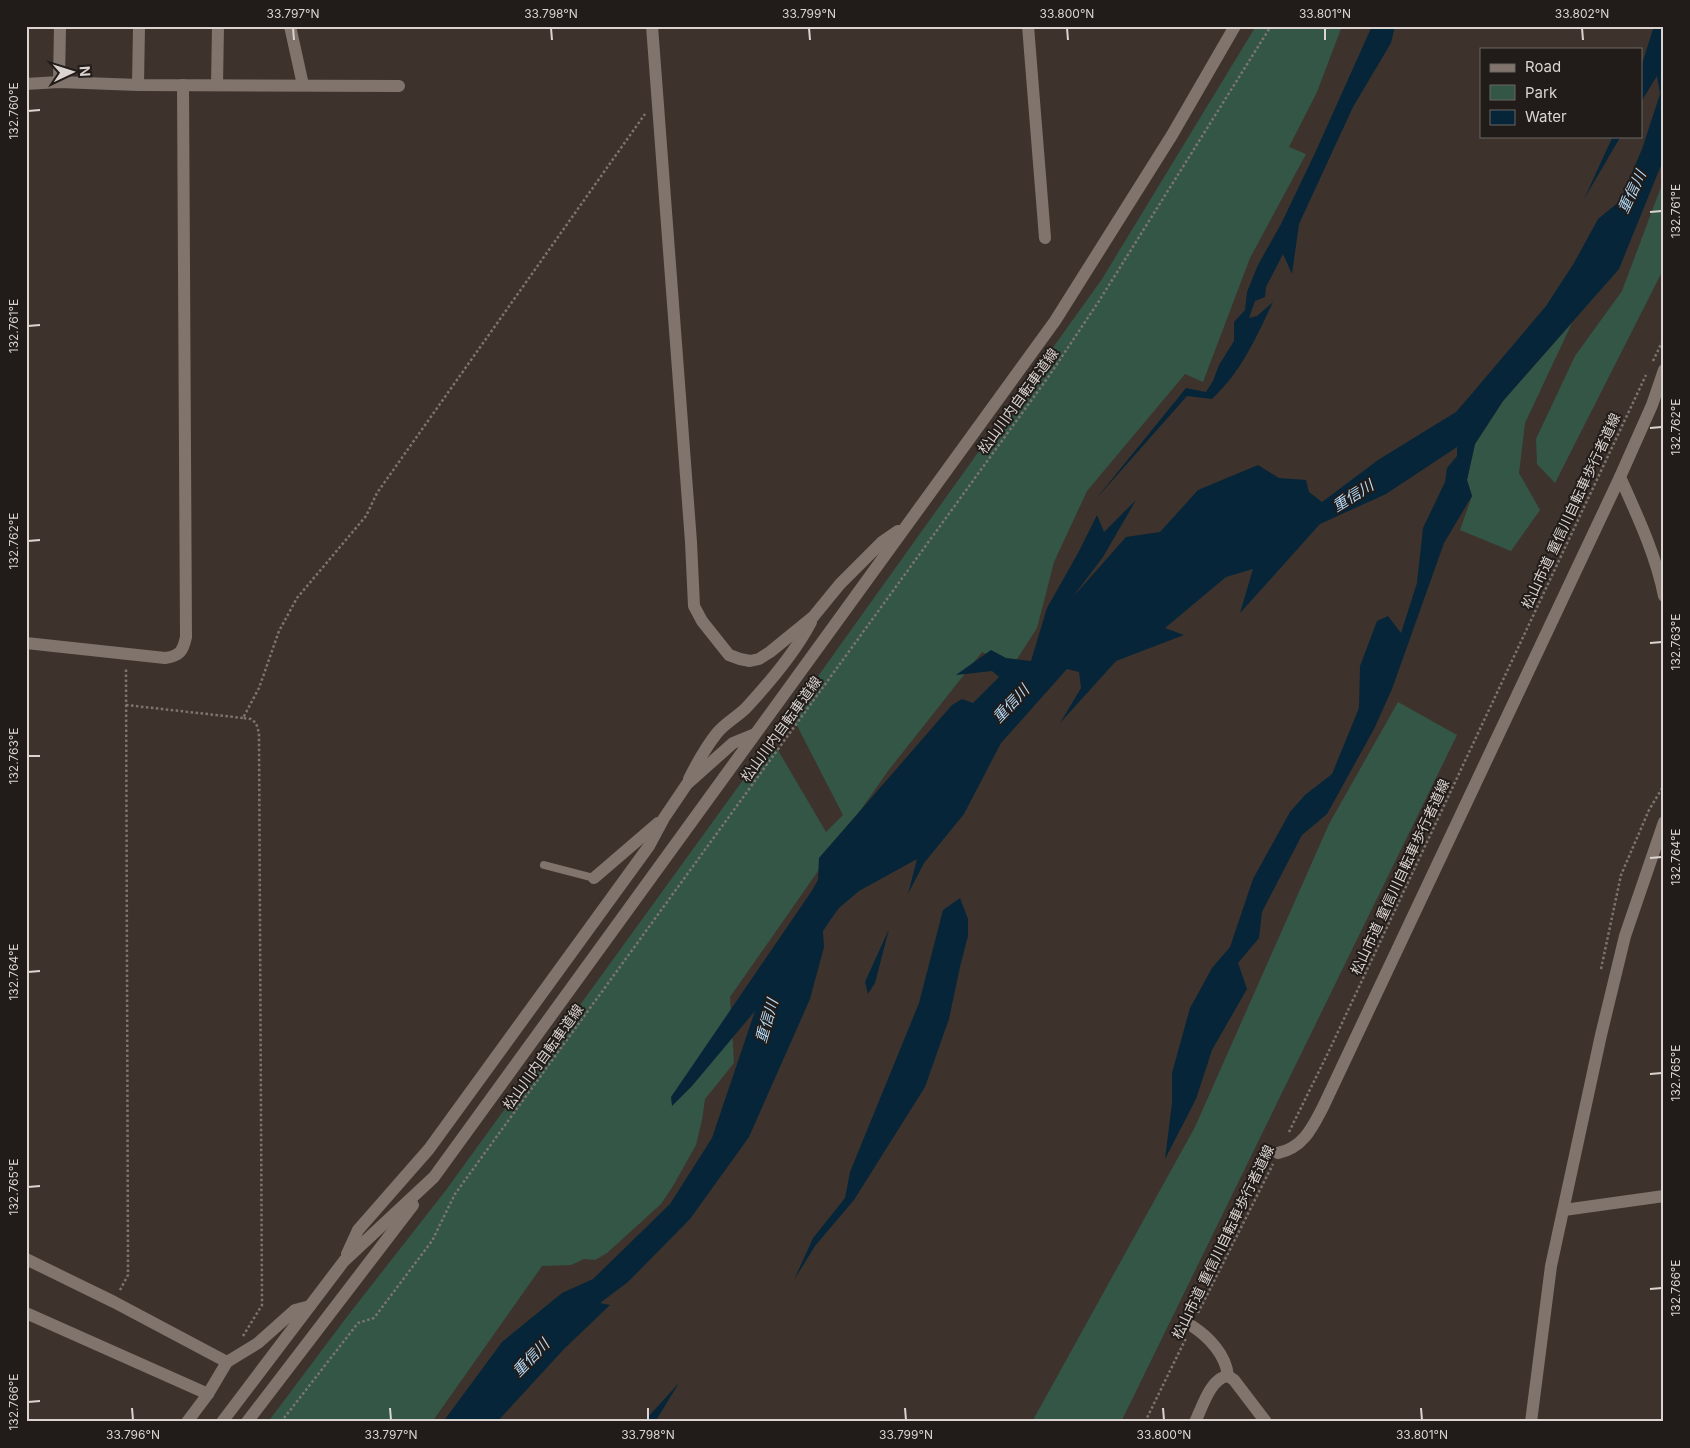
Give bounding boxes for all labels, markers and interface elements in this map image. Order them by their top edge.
text: 33.797°N [266,6,320,21]
text: 33.798°N [524,6,578,21]
text: 33.799°N [782,6,836,21]
text: 33.800°N [1040,6,1094,21]
text: 33.801°N [1299,6,1351,21]
text: 33.802°N [1555,6,1609,21]
north arrow [48,48,98,98]
legend [1480,48,1642,138]
text: Road [1525,57,1561,76]
text: N [77,65,94,77]
text: 132.760°E [6,82,21,140]
text: Park [1525,83,1558,102]
text: Water [1525,107,1567,126]
water label: 重信川 [1613,166,1651,216]
text: 132.761°E [1668,184,1683,238]
text: 132.761°E [6,299,21,353]
street label: 松山川内自転車道線 [974,345,1062,457]
text: 132.762°E [1668,399,1683,455]
street label: 松山市道 重信川自転車歩行者道線 [1518,410,1623,611]
water label: 重信川 [1329,475,1379,516]
text: 132.762°E [6,513,21,569]
text: 132.763°E [1668,614,1683,670]
street label: 松山川内自転車道線 [737,673,825,785]
water label: 重信川 [988,679,1034,727]
text: 132.763°E [6,728,21,784]
street label: 松山市道 重信川自転車歩行者道線 [1347,776,1452,977]
text: 132.764°E [1668,828,1683,886]
text: 132.764°E [6,943,21,1001]
water label: 重信川 [751,995,782,1045]
street label: 松山川内自転車道線 [499,1001,587,1113]
text: 132.765°E [1668,1045,1683,1101]
street label: 松山市道 重信川自転車歩行者道線 [1168,1142,1277,1342]
text: 132.765°E [6,1159,21,1215]
text: 132.766°E [1668,1259,1683,1317]
water label: 重信川 [508,1333,554,1380]
text: 132.766°E [6,1373,21,1431]
text: 33.796°N [106,1427,160,1442]
text: 33.797°N [364,1427,418,1442]
text: 33.798°N [621,1427,675,1442]
text: 33.799°N [879,1427,933,1442]
text: 33.800°N [1137,1427,1191,1442]
text: 33.801°N [1396,1427,1448,1442]

